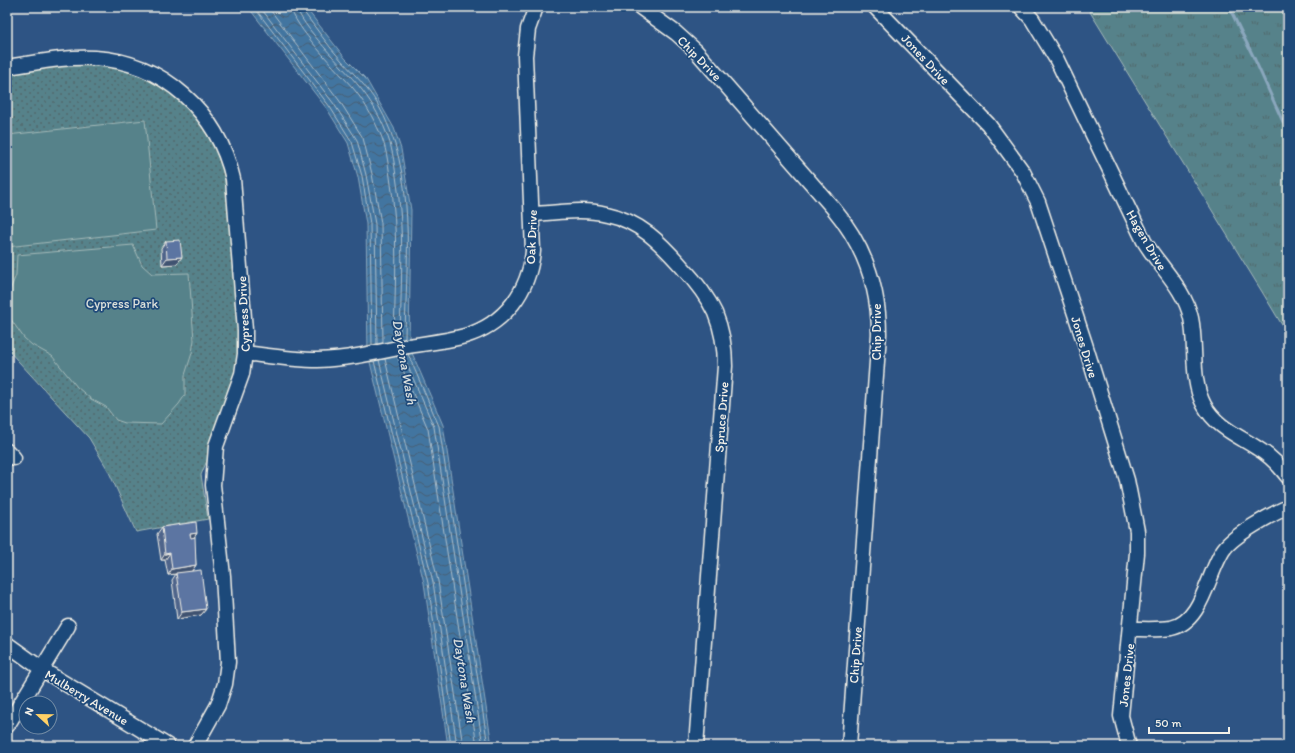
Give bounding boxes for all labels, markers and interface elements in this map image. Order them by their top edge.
street label: Jones Drive [898,31,953,88]
street label: Chip Drive [674,33,725,84]
street label: Hagen Drive [1123,207,1170,273]
street label: Oak Drive [523,209,540,265]
street label: Cypress Drive [234,276,253,352]
park label: Cypress Park [86,296,158,311]
street label: Chip Drive [869,303,884,361]
street label: Jones Drive [1068,314,1101,380]
water label: Daytona Wash [389,318,420,407]
street label: Spruce Drive [712,381,731,453]
street label: Chip Drive [846,626,865,684]
water label: Daytona Wash [449,636,480,725]
street label: Jones Drive [1116,642,1137,708]
street label: Mulberry Avenue [42,667,131,728]
north arrow [18,695,58,735]
text: N [22,706,37,717]
scale bar [1149,709,1229,735]
text: 50 m [1155,716,1181,730]

